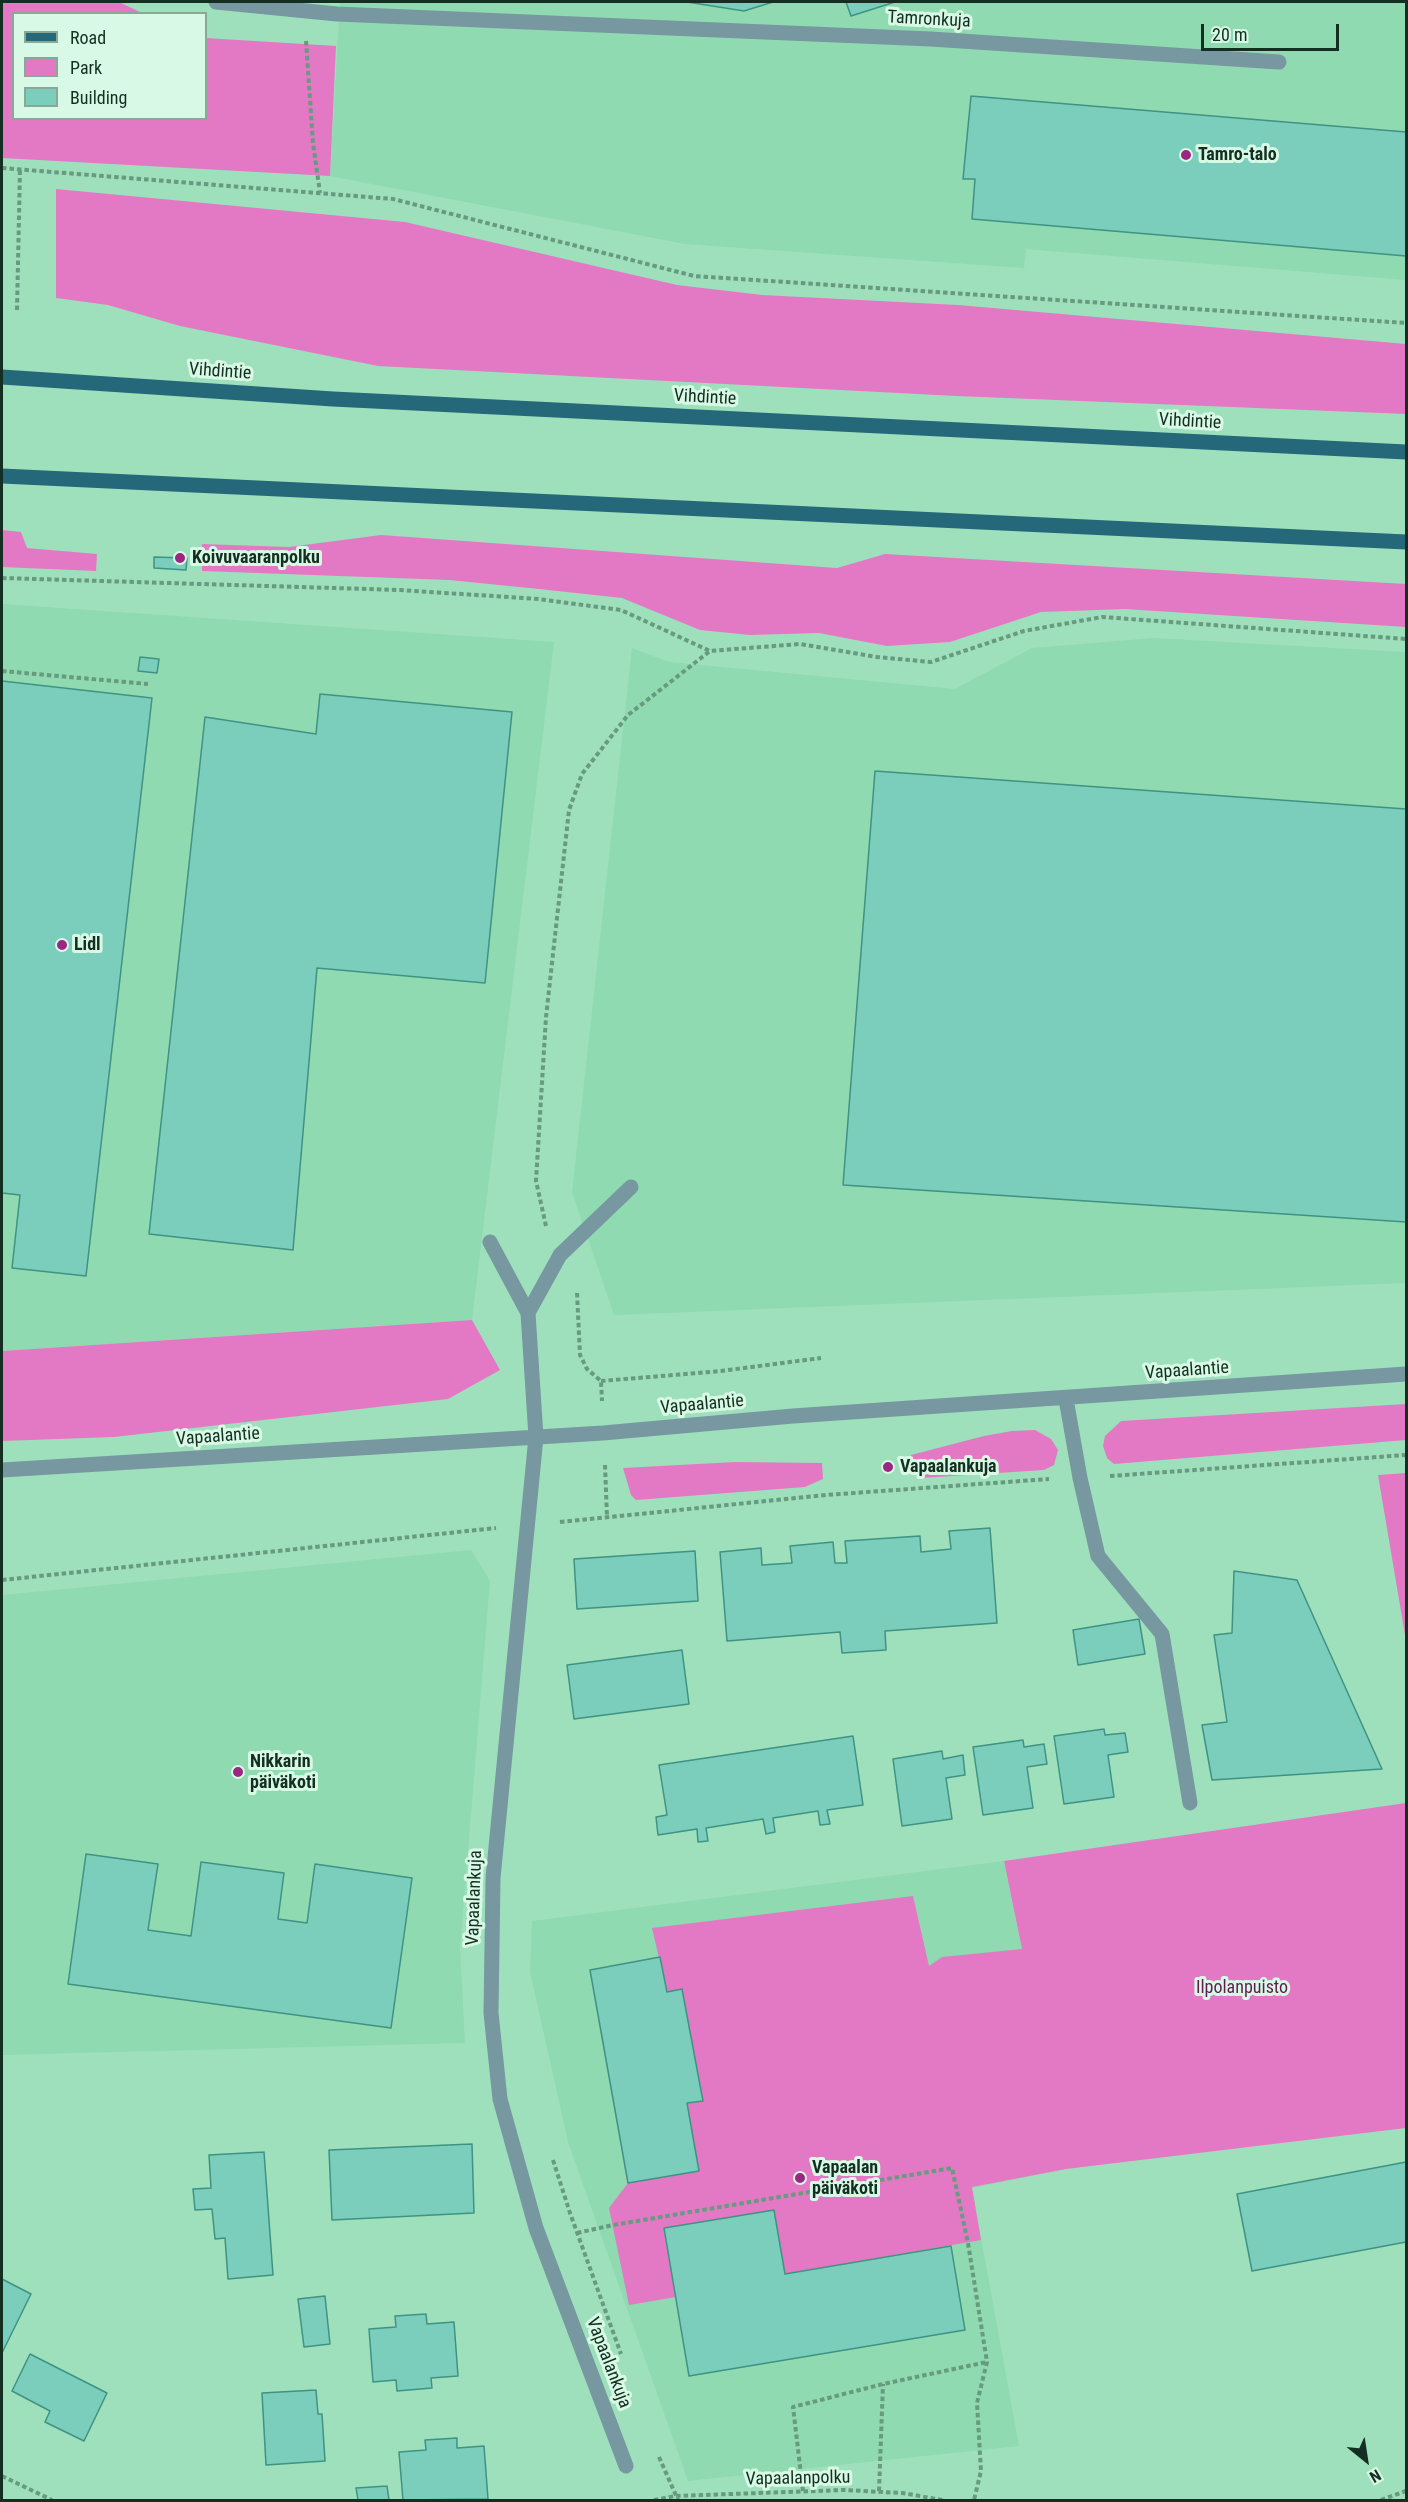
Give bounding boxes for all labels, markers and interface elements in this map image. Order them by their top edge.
street label: Tamronkuja [887,7,971,33]
legend [12,12,207,120]
scale bar [1204,12,1342,50]
text: 20 m [1212,24,1247,45]
text: Road [70,27,106,48]
text: Park [70,57,102,78]
text: Building [70,87,127,108]
place label: Tamro-talo [1198,144,1277,166]
marker: Tamro-talo [1179,148,1193,162]
street label: Vihdintie [188,359,252,385]
street label: Vihdintie [673,386,737,410]
street label: Vihdintie [1158,410,1222,434]
place label: Koivuvaaranpolku [192,547,320,569]
marker: Koivuvaaranpolku [173,551,187,565]
place label: Lidl [74,934,101,956]
marker: Lidl [55,938,69,952]
street label: Vapaalantie [1144,1357,1230,1385]
street label: Vapaalantie [659,1391,745,1419]
street label: Vapaalantie [175,1423,261,1451]
place label: Vapaalankuja [900,1456,997,1478]
marker: Vapaalankuja [881,1460,895,1474]
place label: Nikkarin päiväkoti [250,1751,316,1794]
marker: Nikkarin päiväkoti [231,1765,245,1779]
street label: Vapaalankuja [463,1850,487,1946]
park label: Ilpolanpuisto [1196,1977,1288,1999]
place label: Vapaalan päiväkoti [812,2157,878,2200]
marker: Vapaalan päiväkoti [793,2171,807,2185]
street label: Vapaalankuja [581,2315,635,2411]
north arrow [1336,2430,1396,2490]
text: N [1366,2465,1384,2487]
street label: Vapaalanpolku [745,2467,851,2491]

